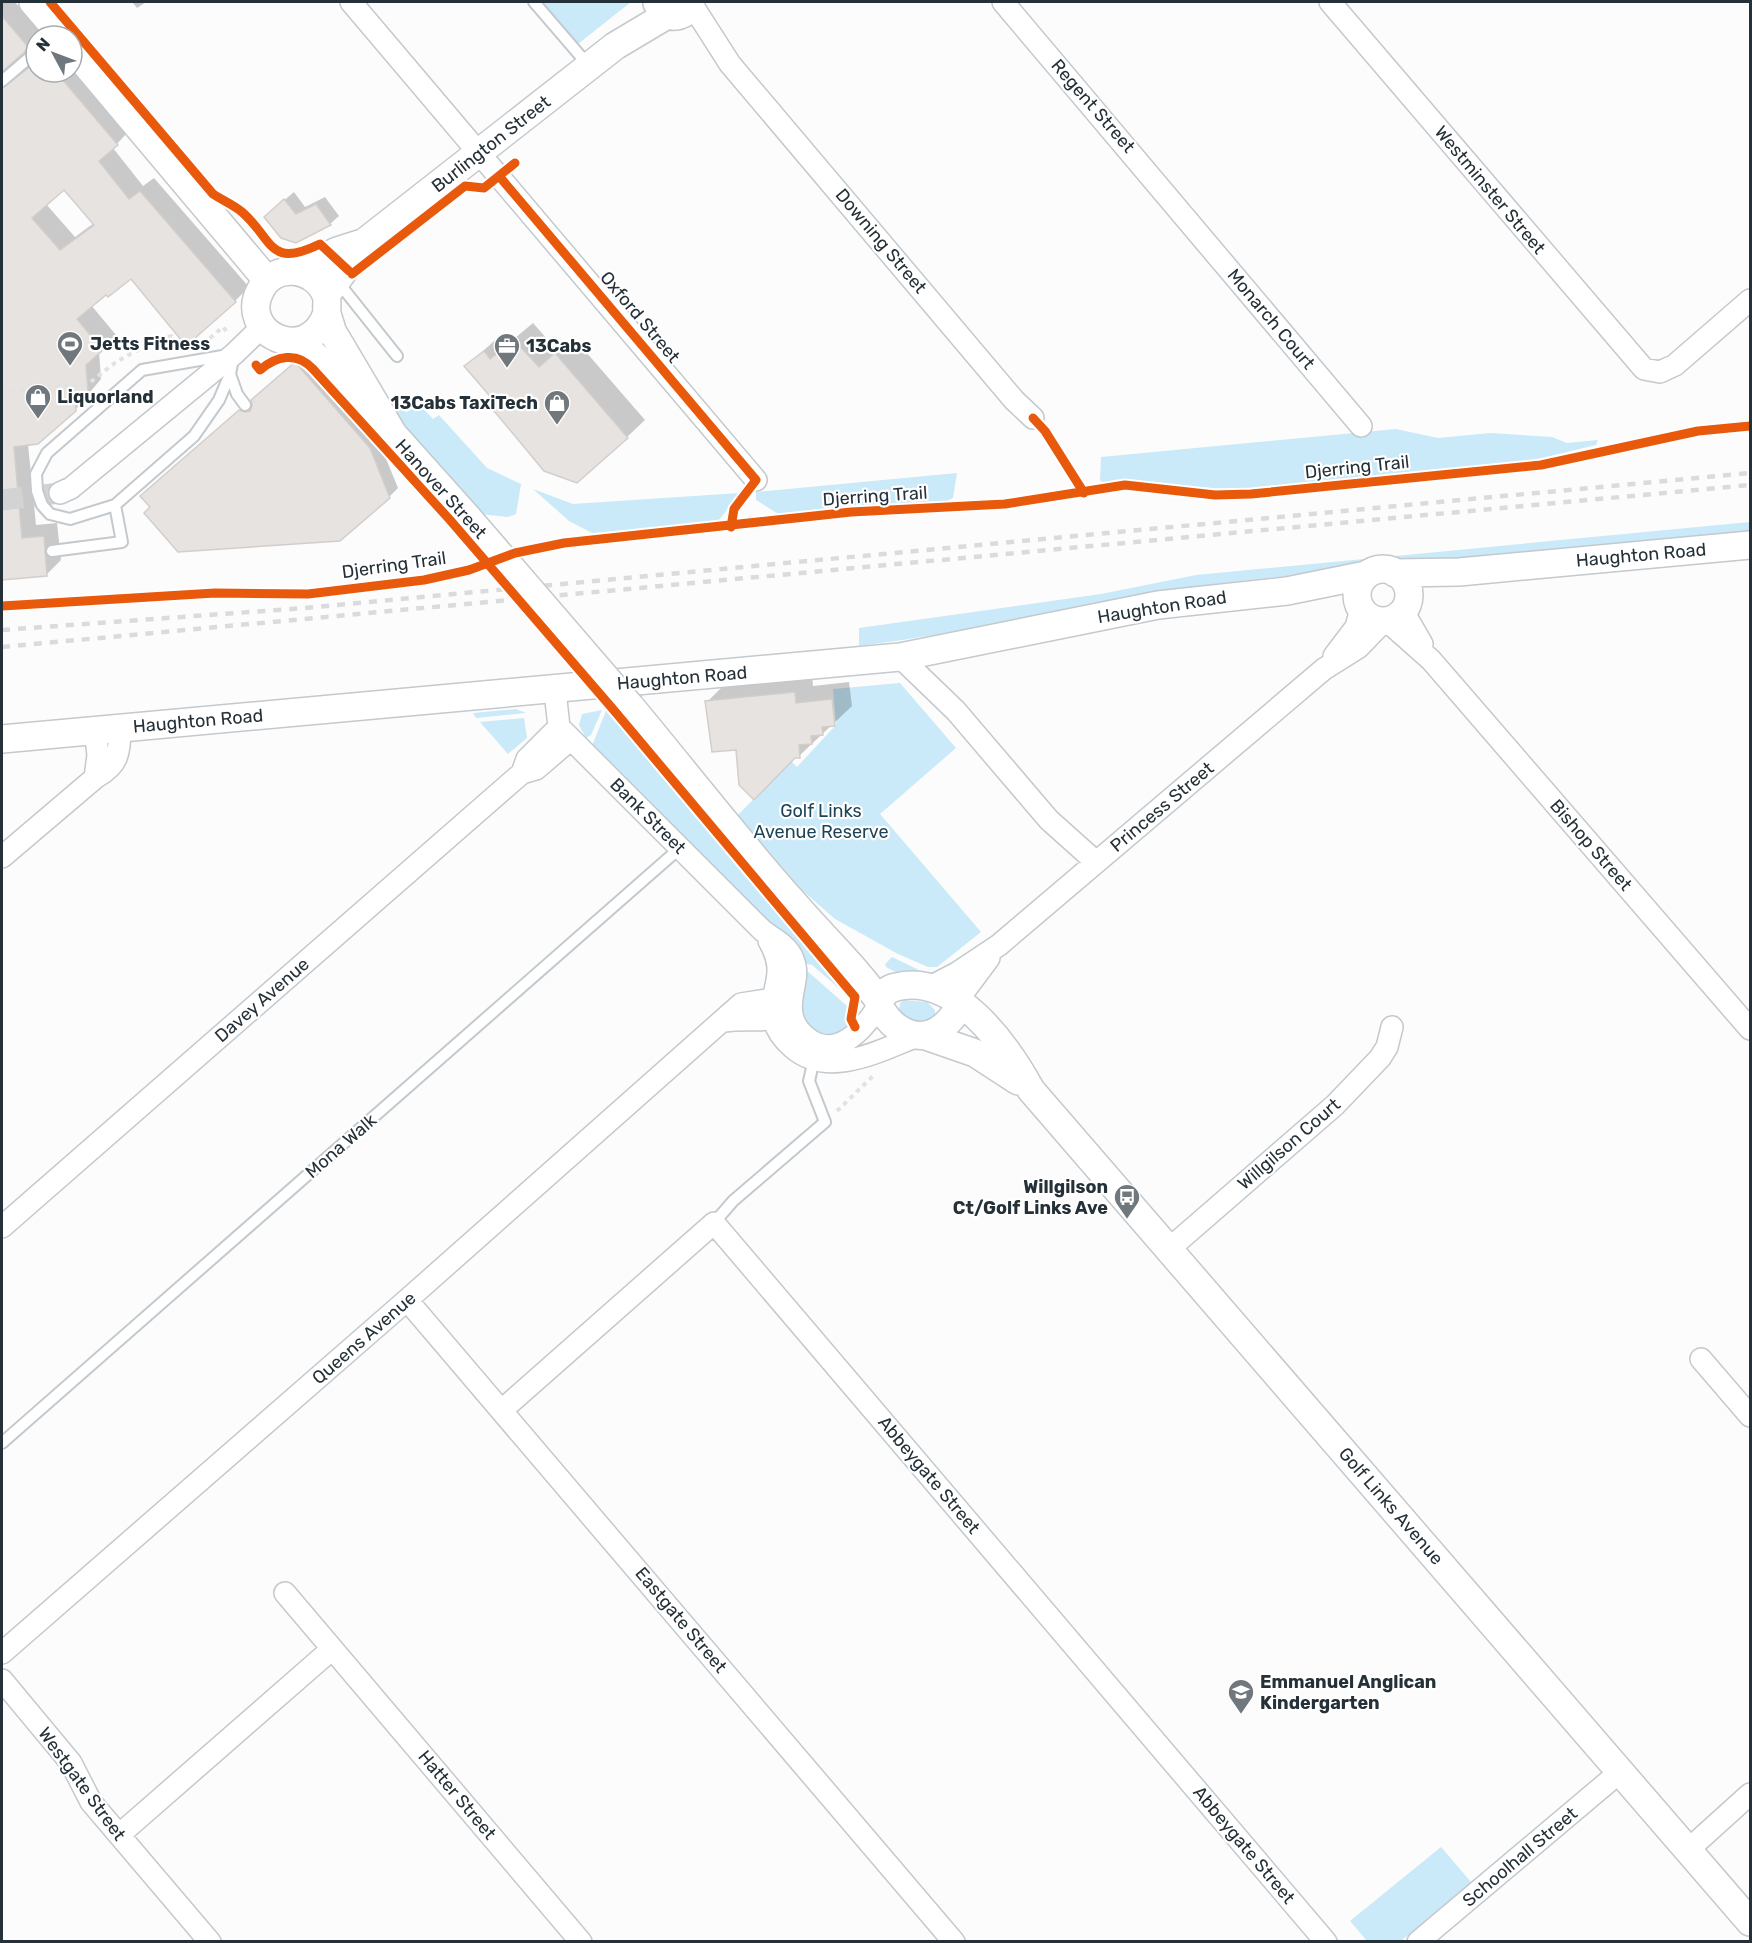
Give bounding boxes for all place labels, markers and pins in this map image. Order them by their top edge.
sports icon: Jetts Fitness [55,329,85,367]
office icon: 13Cabs [492,331,522,369]
place label: Jetts Fitness [90,333,210,355]
place label: 13Cabs [526,335,591,357]
shop icon: Liquorland [23,382,53,420]
place label: Liquorland [57,386,154,408]
shop icon: 13Cabs TaxiTech [542,388,572,426]
place label: 13Cabs TaxiTech [391,392,538,414]
place label: Willgilson Ct/Golf Links Ave [953,1176,1108,1219]
bus stop icon: Willgilson Ct/Golf Links Ave [1112,1182,1142,1220]
place label: Emmanuel Anglican Kindergarten [1260,1671,1436,1714]
school or university icon: Emmanuel Anglican Kindergarten [1226,1677,1256,1715]

